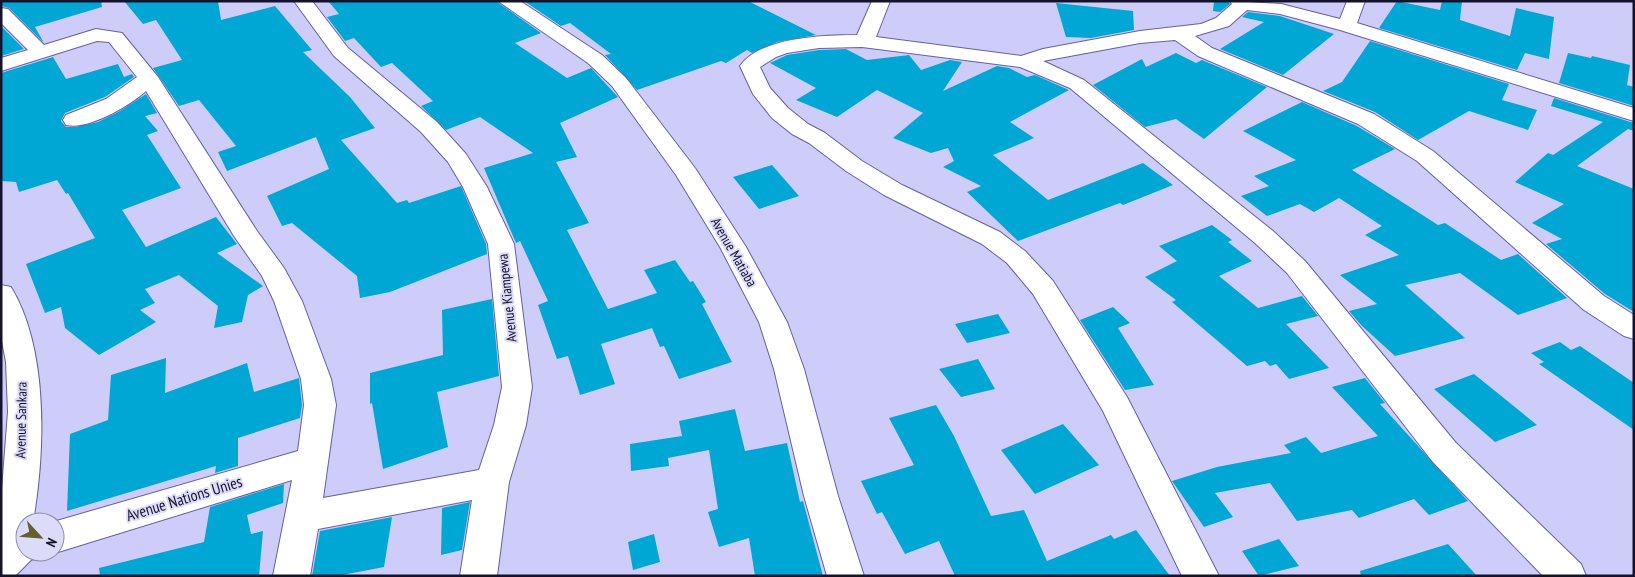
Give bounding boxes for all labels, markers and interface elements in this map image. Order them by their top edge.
street label: Avenue Matiaba [707,214,761,290]
street label: Avenue Kiampewa [493,253,521,343]
street label: Avenue Sankara [11,382,31,458]
street label: Avenue Nations Unies [124,471,244,525]
north arrow [15,512,65,562]
text: N [42,535,61,550]

